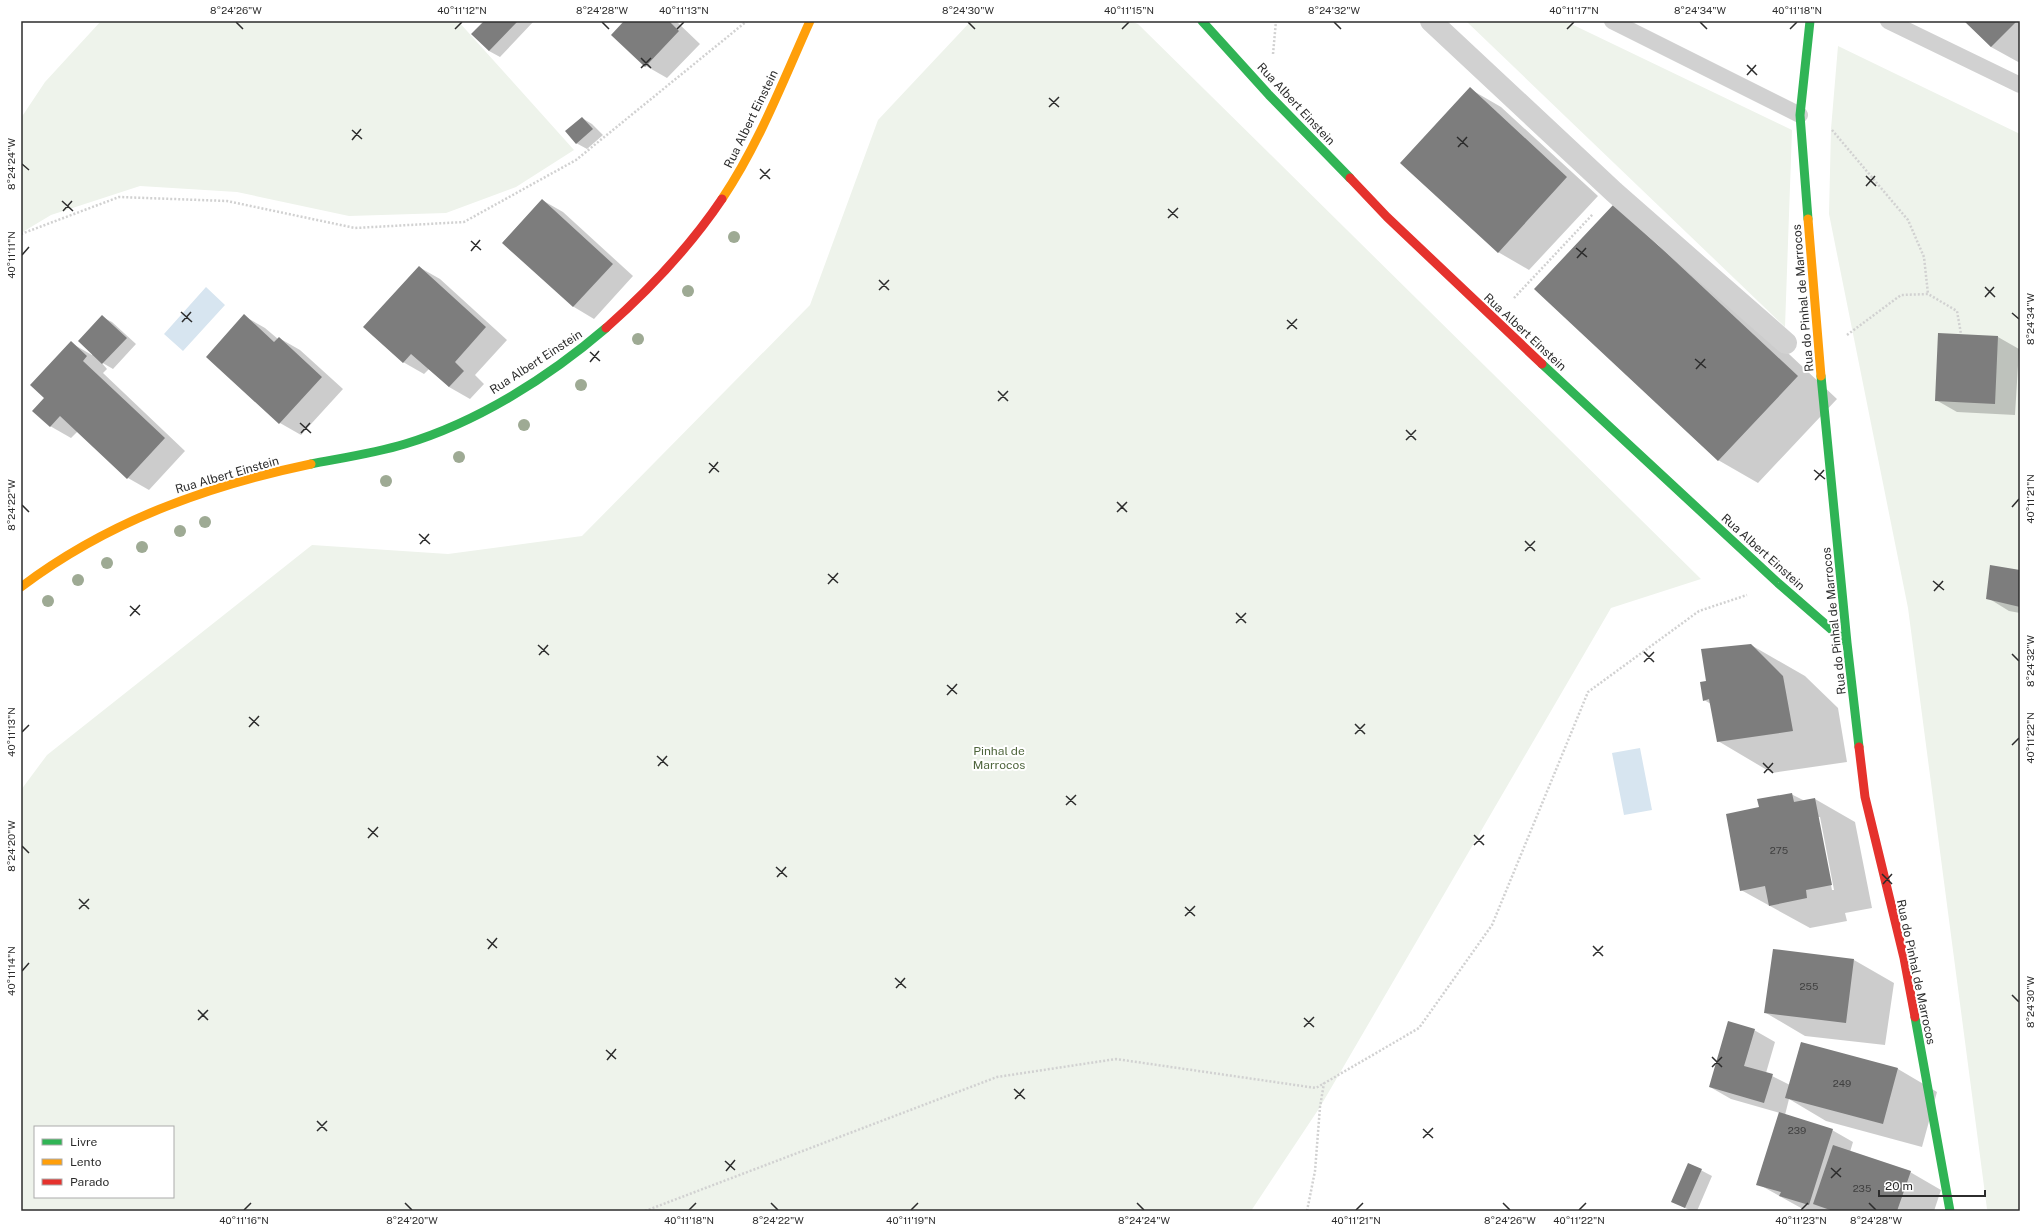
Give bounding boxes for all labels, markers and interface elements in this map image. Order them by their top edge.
text: 8°24'26"W [210,4,262,16]
text: 40°11'12"N [437,4,487,16]
text: 8°24'28"W [576,4,628,16]
text: 40°11'13"N [659,4,709,16]
text: 8°24'30"W [942,4,994,16]
text: 40°11'15"N [1104,4,1154,16]
text: 8°24'32"W [1308,4,1360,16]
text: 40°11'17"N [1549,4,1599,16]
text: 8°24'34"W [1674,4,1727,16]
text: 40°11'18"N [1772,4,1822,16]
street label: Rua Albert Einstein [1254,60,1338,148]
street label: Rua Albert Einstein [721,68,781,170]
text: 8°24'24"W [5,138,17,190]
street label: Rua do Pinhal de Marrocos [1790,224,1816,372]
text: 40°11'11"N [5,231,17,279]
street label: Rua Albert Einstein [1481,290,1569,374]
text: 8°24'34"W [2024,292,2036,345]
street label: Rua Albert Einstein [487,327,585,397]
street label: Rua Albert Einstein [174,453,280,496]
text: 40°11'21"N [2024,474,2036,524]
text: 8°24'22"W [5,479,17,531]
street label: Rua Albert Einstein [1719,511,1808,593]
street label: Rua do Pinhal de Marrocos [1819,547,1849,695]
text: 8°24'32"W [2024,635,2036,687]
text: 40°11'13"N [5,707,17,757]
text: 40°11'22"N [2024,712,2036,764]
park label: Pinhal de Marrocos [973,744,1025,772]
text: 8°24'20"W [5,820,17,872]
house number: 275 [1770,844,1788,856]
street label: Rua do Pinhal de Marrocos [1894,898,1938,1046]
text: 40°11'14"N [5,946,17,996]
text: 8°24'30"W [2024,976,2036,1028]
house number: 255 [1800,980,1818,992]
house number: 249 [1833,1077,1851,1089]
house number: 239 [1788,1124,1806,1136]
legend [34,1126,174,1198]
text: Livre [70,1135,98,1149]
text: Lento [70,1155,102,1169]
scale bar [1879,1172,1985,1198]
text: Parado [70,1175,109,1189]
text: 20 m [1885,1179,1913,1193]
house number: 235 [1853,1182,1871,1194]
text: 40°11'16"N [219,1214,269,1226]
text: 8°24'20"W [386,1214,438,1226]
text: 40°11'18"N [664,1214,714,1226]
text: 8°24'22"W [752,1214,804,1226]
text: 40°11'19"N [886,1214,936,1226]
text: 8°24'24"W [1118,1214,1170,1226]
text: 40°11'21"N [1331,1214,1381,1226]
text: 8°24'26"W [1484,1214,1536,1226]
text: 40°11'22"N [1553,1214,1605,1226]
text: 40°11'23"N [1775,1214,1827,1226]
text: 8°24'28"W [1850,1214,1902,1226]

